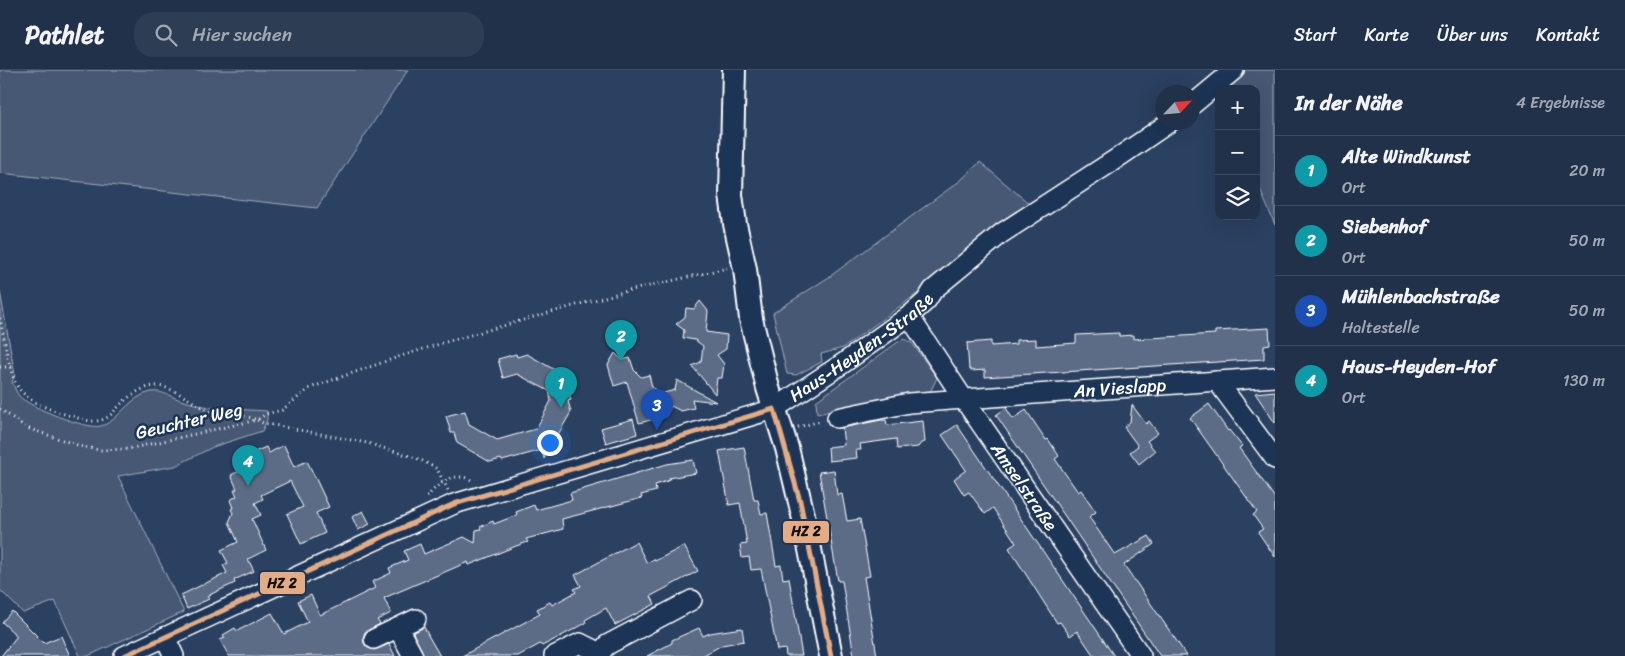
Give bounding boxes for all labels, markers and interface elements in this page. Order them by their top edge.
search box [134,12,484,57]
text: Pathlet [25,14,104,56]
text: Hier suchen [192,18,292,51]
text: Start [1294,19,1337,51]
text: Karte [1365,19,1409,51]
text: Über uns [1437,19,1508,51]
text: Kontakt [1536,19,1600,51]
icon: search [152,21,180,49]
text: In der Nähe [1295,84,1403,122]
north arrow [1155,85,1200,130]
map controls [1215,85,1260,220]
button: + [1215,85,1260,130]
text: 4 Ergebnisse [1516,88,1605,117]
button: − [1215,130,1260,175]
text: Alte Windkunst [1342,140,1471,173]
text: 1 [1308,156,1314,185]
text: 20 m [1569,156,1605,185]
text: Ort [1342,173,1366,202]
button: layers [1215,175,1260,220]
text: Siebenhof [1342,210,1427,243]
text: 2 [1306,226,1316,255]
text: 50 m [1569,226,1605,255]
text: Ort [1342,243,1366,272]
text: Mühlenbachstraße [1342,280,1500,313]
street label: Haus-Heyden-Straße [782,287,943,411]
text: 3 [1307,296,1315,325]
text: 50 m [1569,296,1605,325]
text: Haltestelle [1342,313,1420,342]
pin: 2 [605,320,637,361]
text: Haus-Heyden-Hof [1342,350,1495,383]
text: 4 [1306,366,1316,395]
text: 130 m [1563,366,1605,395]
pin: 1 [545,367,577,408]
street label: An Vieslapp [1072,369,1168,407]
text: Ort [1342,383,1366,412]
pin: 3 [641,389,673,430]
street label: Geuchter Weg [132,393,246,449]
your location [537,430,563,456]
street label: Amselstraße [981,435,1067,538]
pin: 4 [232,445,264,486]
text: HZ 2 [790,519,822,544]
line badge: HZ 2 [782,520,830,544]
line badge: HZ 2 [259,571,306,595]
text: HZ 2 [266,571,298,596]

